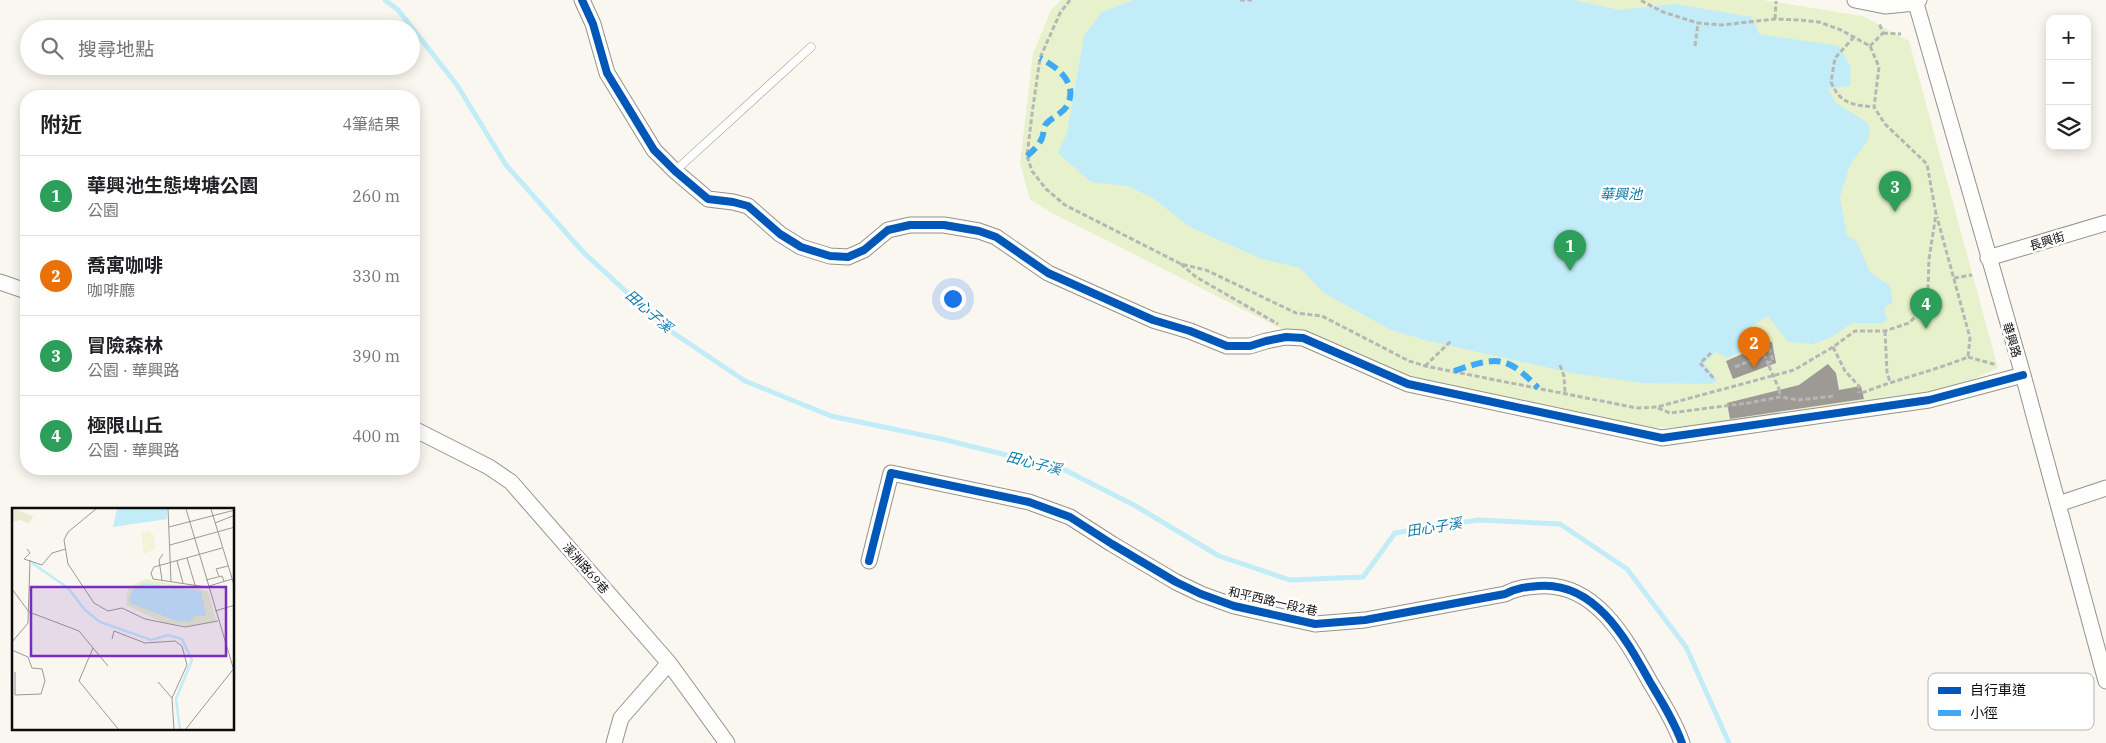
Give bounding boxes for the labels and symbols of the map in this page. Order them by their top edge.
pin: 3 [1879,171,1911,212]
water label: 華興池 [1600,185,1644,203]
street label: 長興街 [2028,229,2066,253]
pin: 1 [1554,230,1586,271]
water label: 田心子溪 [622,286,678,337]
your location [940,286,966,312]
pin: 4 [1910,288,1942,329]
street label: 華興路 [2000,321,2024,359]
pin: 2 [1738,327,1770,368]
water label: 田心子溪 [1005,447,1065,479]
inset map [12,508,235,730]
water label: 田心子溪 [1405,513,1465,540]
street label: 溪洲路69巷 [560,540,612,596]
street label: 和平西路一段2巷 [1227,583,1319,619]
legend [1928,673,2094,730]
text: 自行車道 [1970,681,2026,699]
text: 小徑 [1970,704,1998,722]

